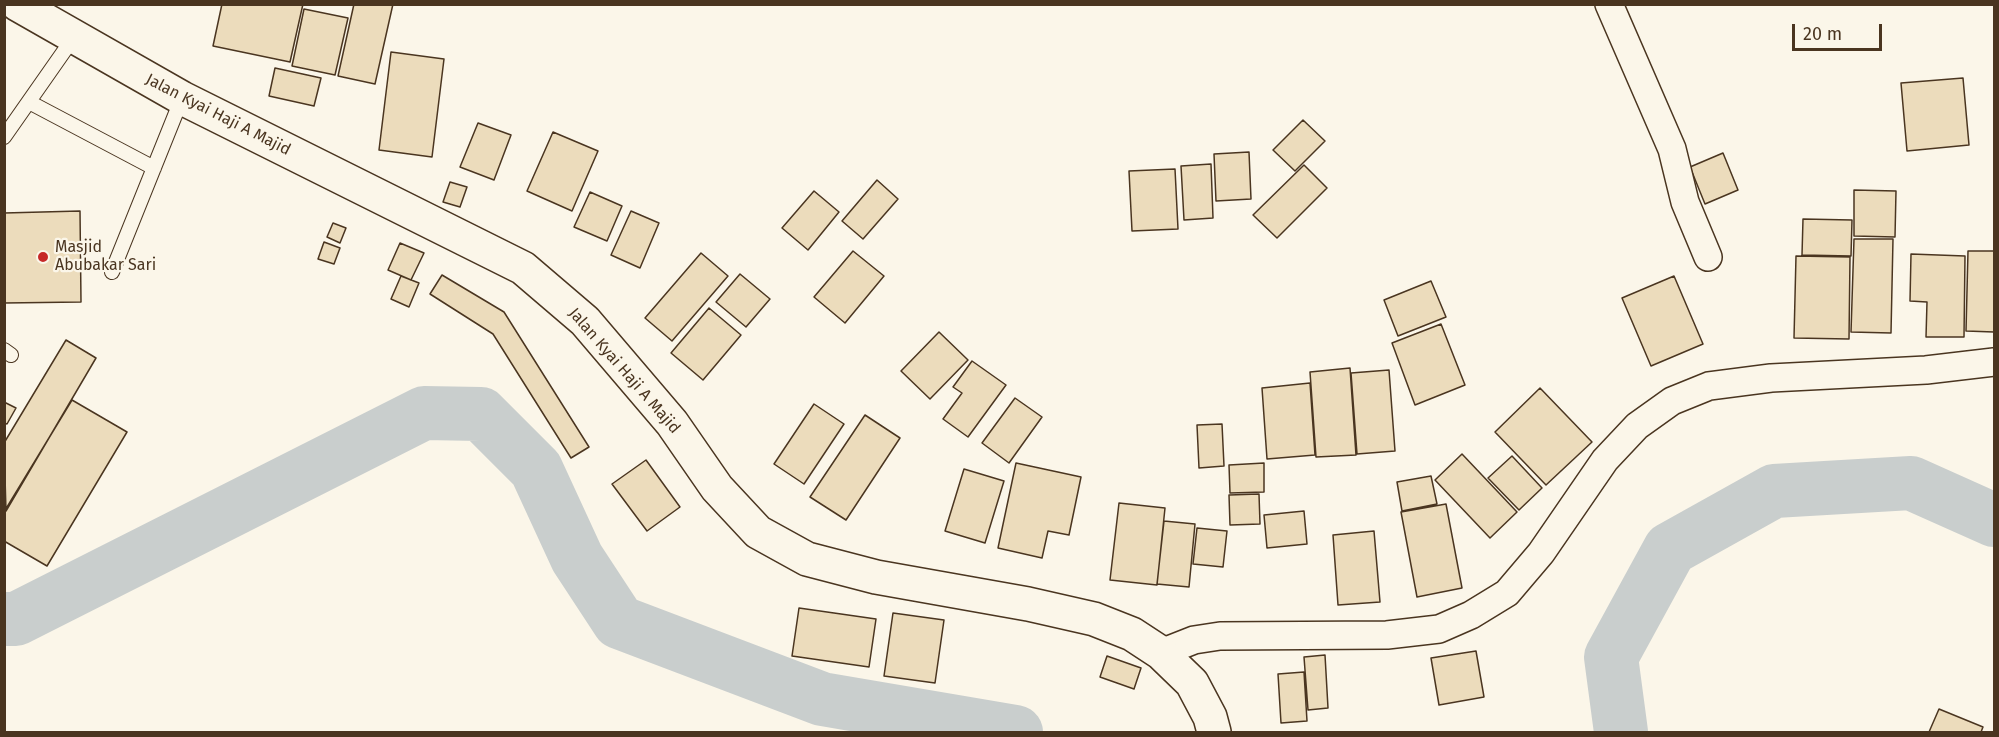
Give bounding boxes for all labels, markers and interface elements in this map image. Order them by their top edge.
scale bar [1795,12,1885,50]
text: 20 m [1803,23,1842,45]
street label: Jalan Kyai Haji A Majid [142,70,294,160]
place label: Masjid Abubakar Sari [55,238,156,276]
marker: Masjid Abubakar Sari [36,250,50,264]
street label: Jalan Kyai Haji A Majid [564,304,684,438]

